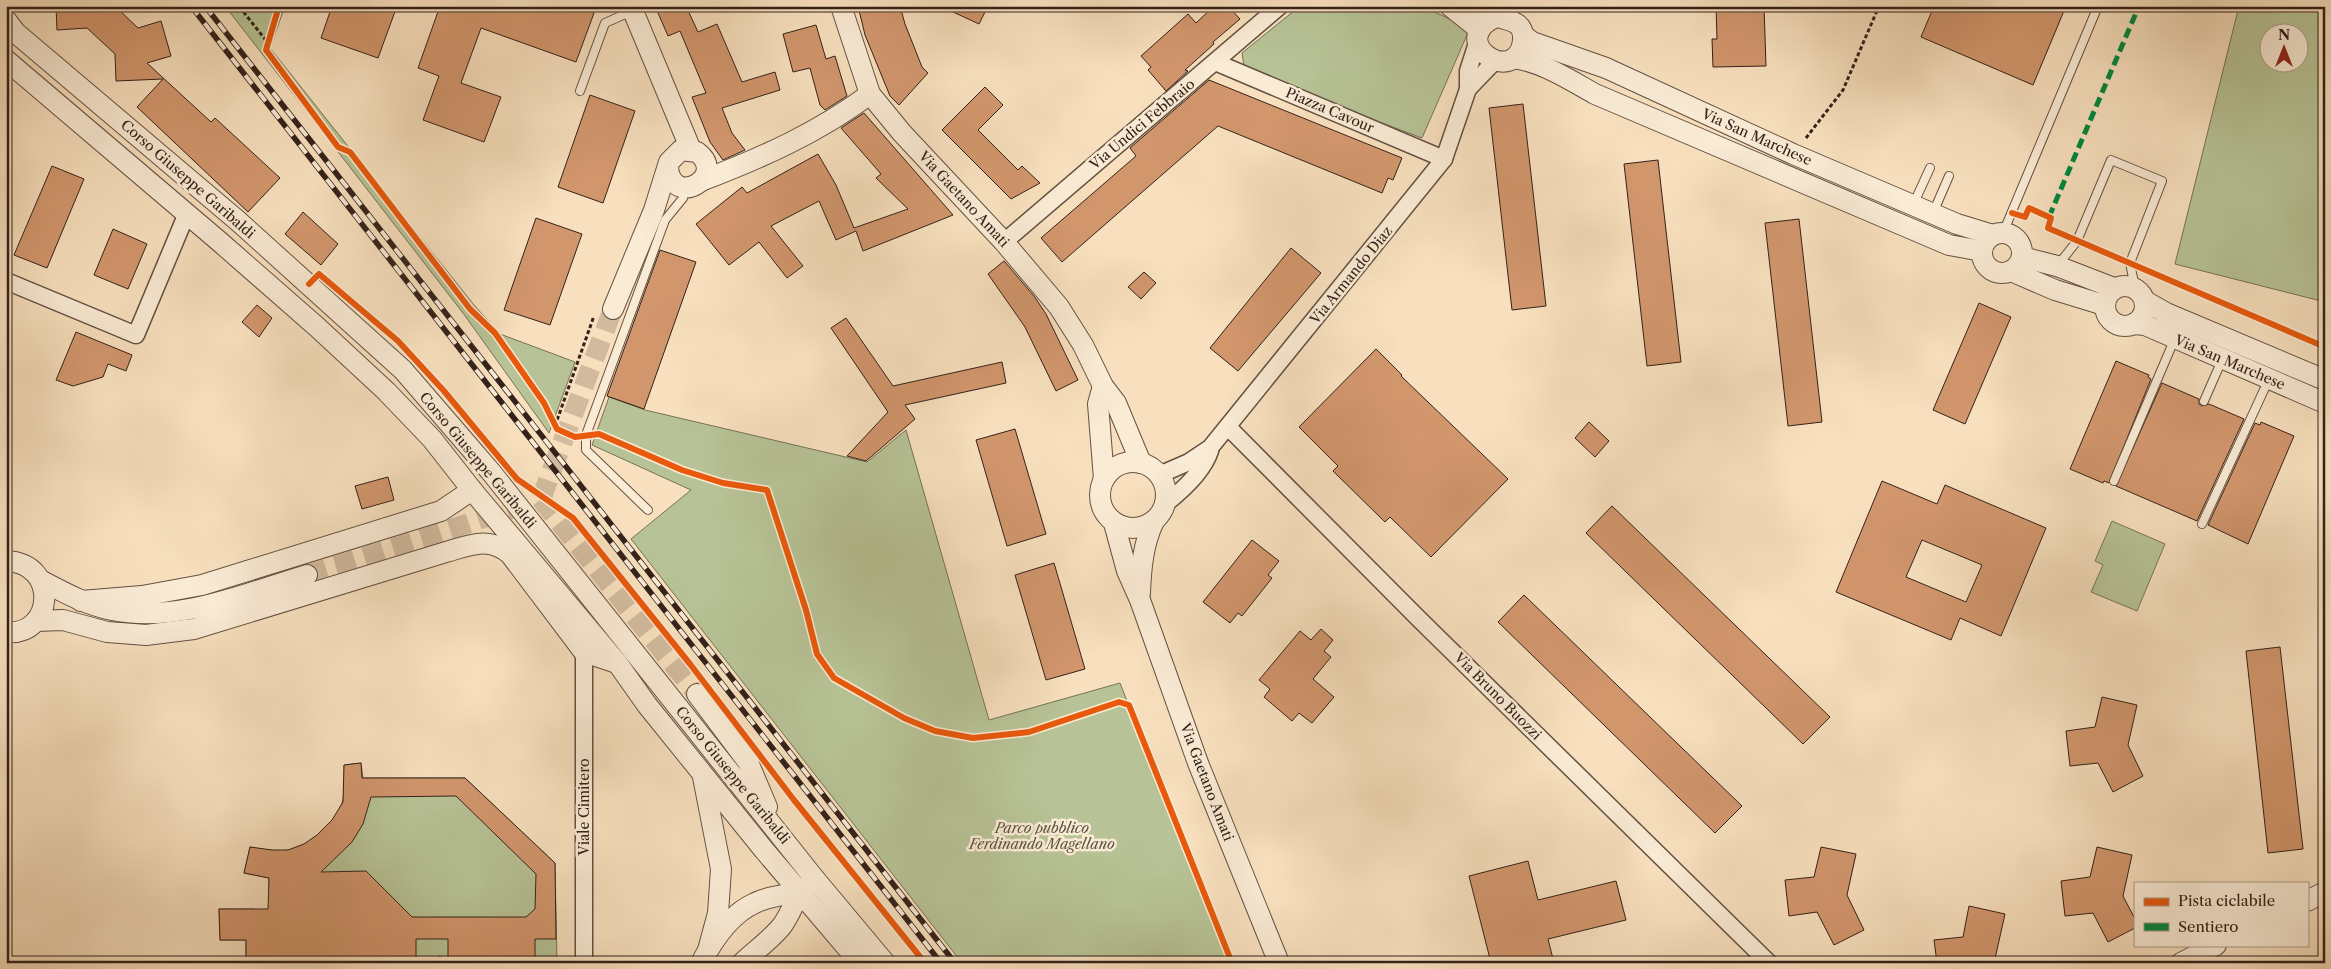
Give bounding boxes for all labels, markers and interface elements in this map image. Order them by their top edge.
north arrow [2258,22,2308,72]
text: N [2278,26,2290,44]
street label: Via Undici Febbraio [1085,75,1198,174]
street label: Piazza Cavour [1283,83,1377,137]
street label: Via San Marchese [1698,104,1815,169]
street label: Corso Giuseppe Garibaldi [117,116,259,242]
street label: Via Gaetano Amati [914,147,1013,251]
street label: Via Armando Diaz [1305,222,1396,329]
street label: Via San Marchese [2171,330,2288,393]
street label: Corso Giuseppe Garibaldi [416,388,540,532]
street label: Via Bruno Buozzi [1450,648,1545,743]
street label: Corso Giuseppe Garibaldi [672,702,794,848]
street label: Via Gaetano Amati [1176,720,1238,843]
street label: Viale Cimitero [575,759,593,856]
park label: Parco pubblico Ferdinando Magellano [968,819,1115,853]
legend [2134,882,2308,946]
text: Pista ciclabile [2178,891,2275,910]
text: Sentiero [2178,917,2238,936]

